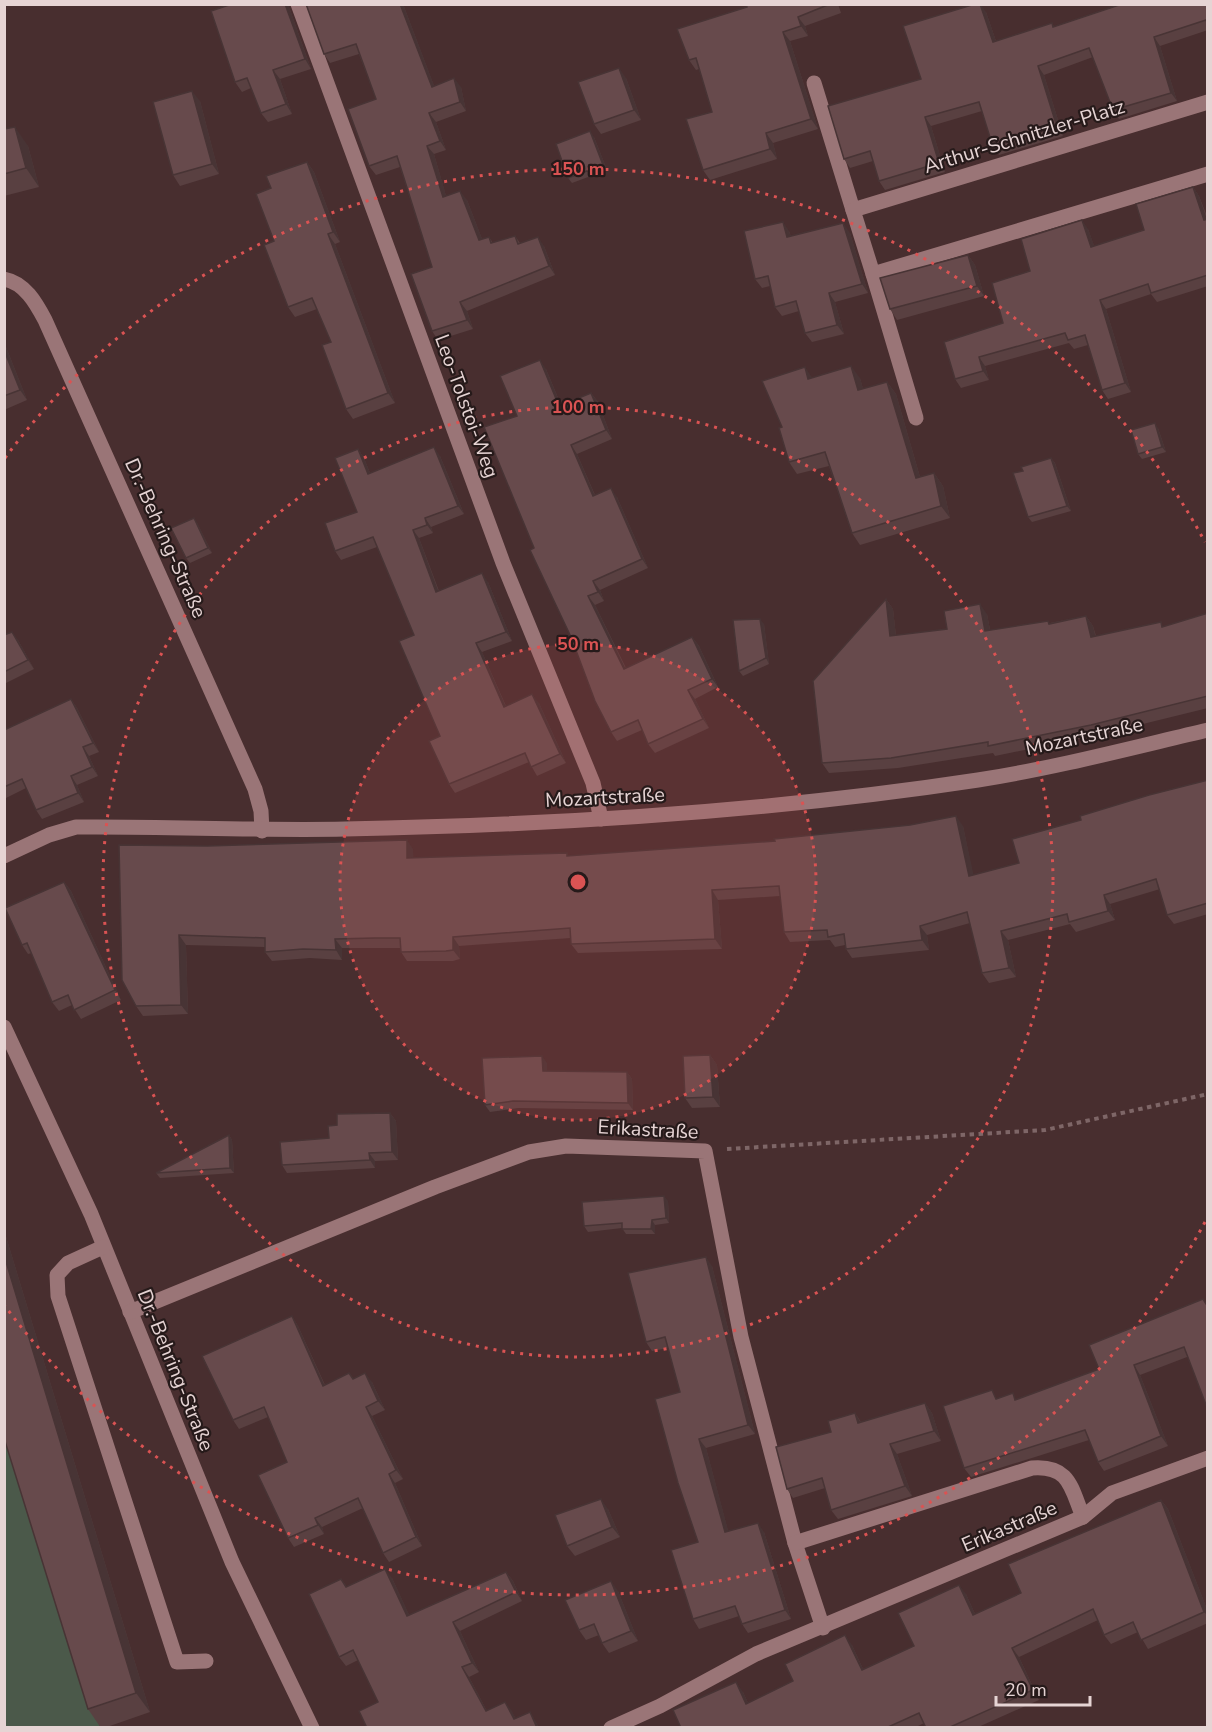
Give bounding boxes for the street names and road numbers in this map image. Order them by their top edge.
street label: Arthur-Schnitzler-Platz [920,93,1128,180]
street label: Leo-Tolstoi-Weg [428,331,505,482]
street label: Dr.-Behring-Straße [118,454,213,622]
street label: Mozartstraße [1023,711,1145,762]
street label: Mozartstraße [545,781,665,814]
street label: Erikastraße [597,1113,699,1146]
street label: Dr.-Behring-Straße [131,1285,220,1455]
street label: Erikastraße [957,1494,1061,1559]

